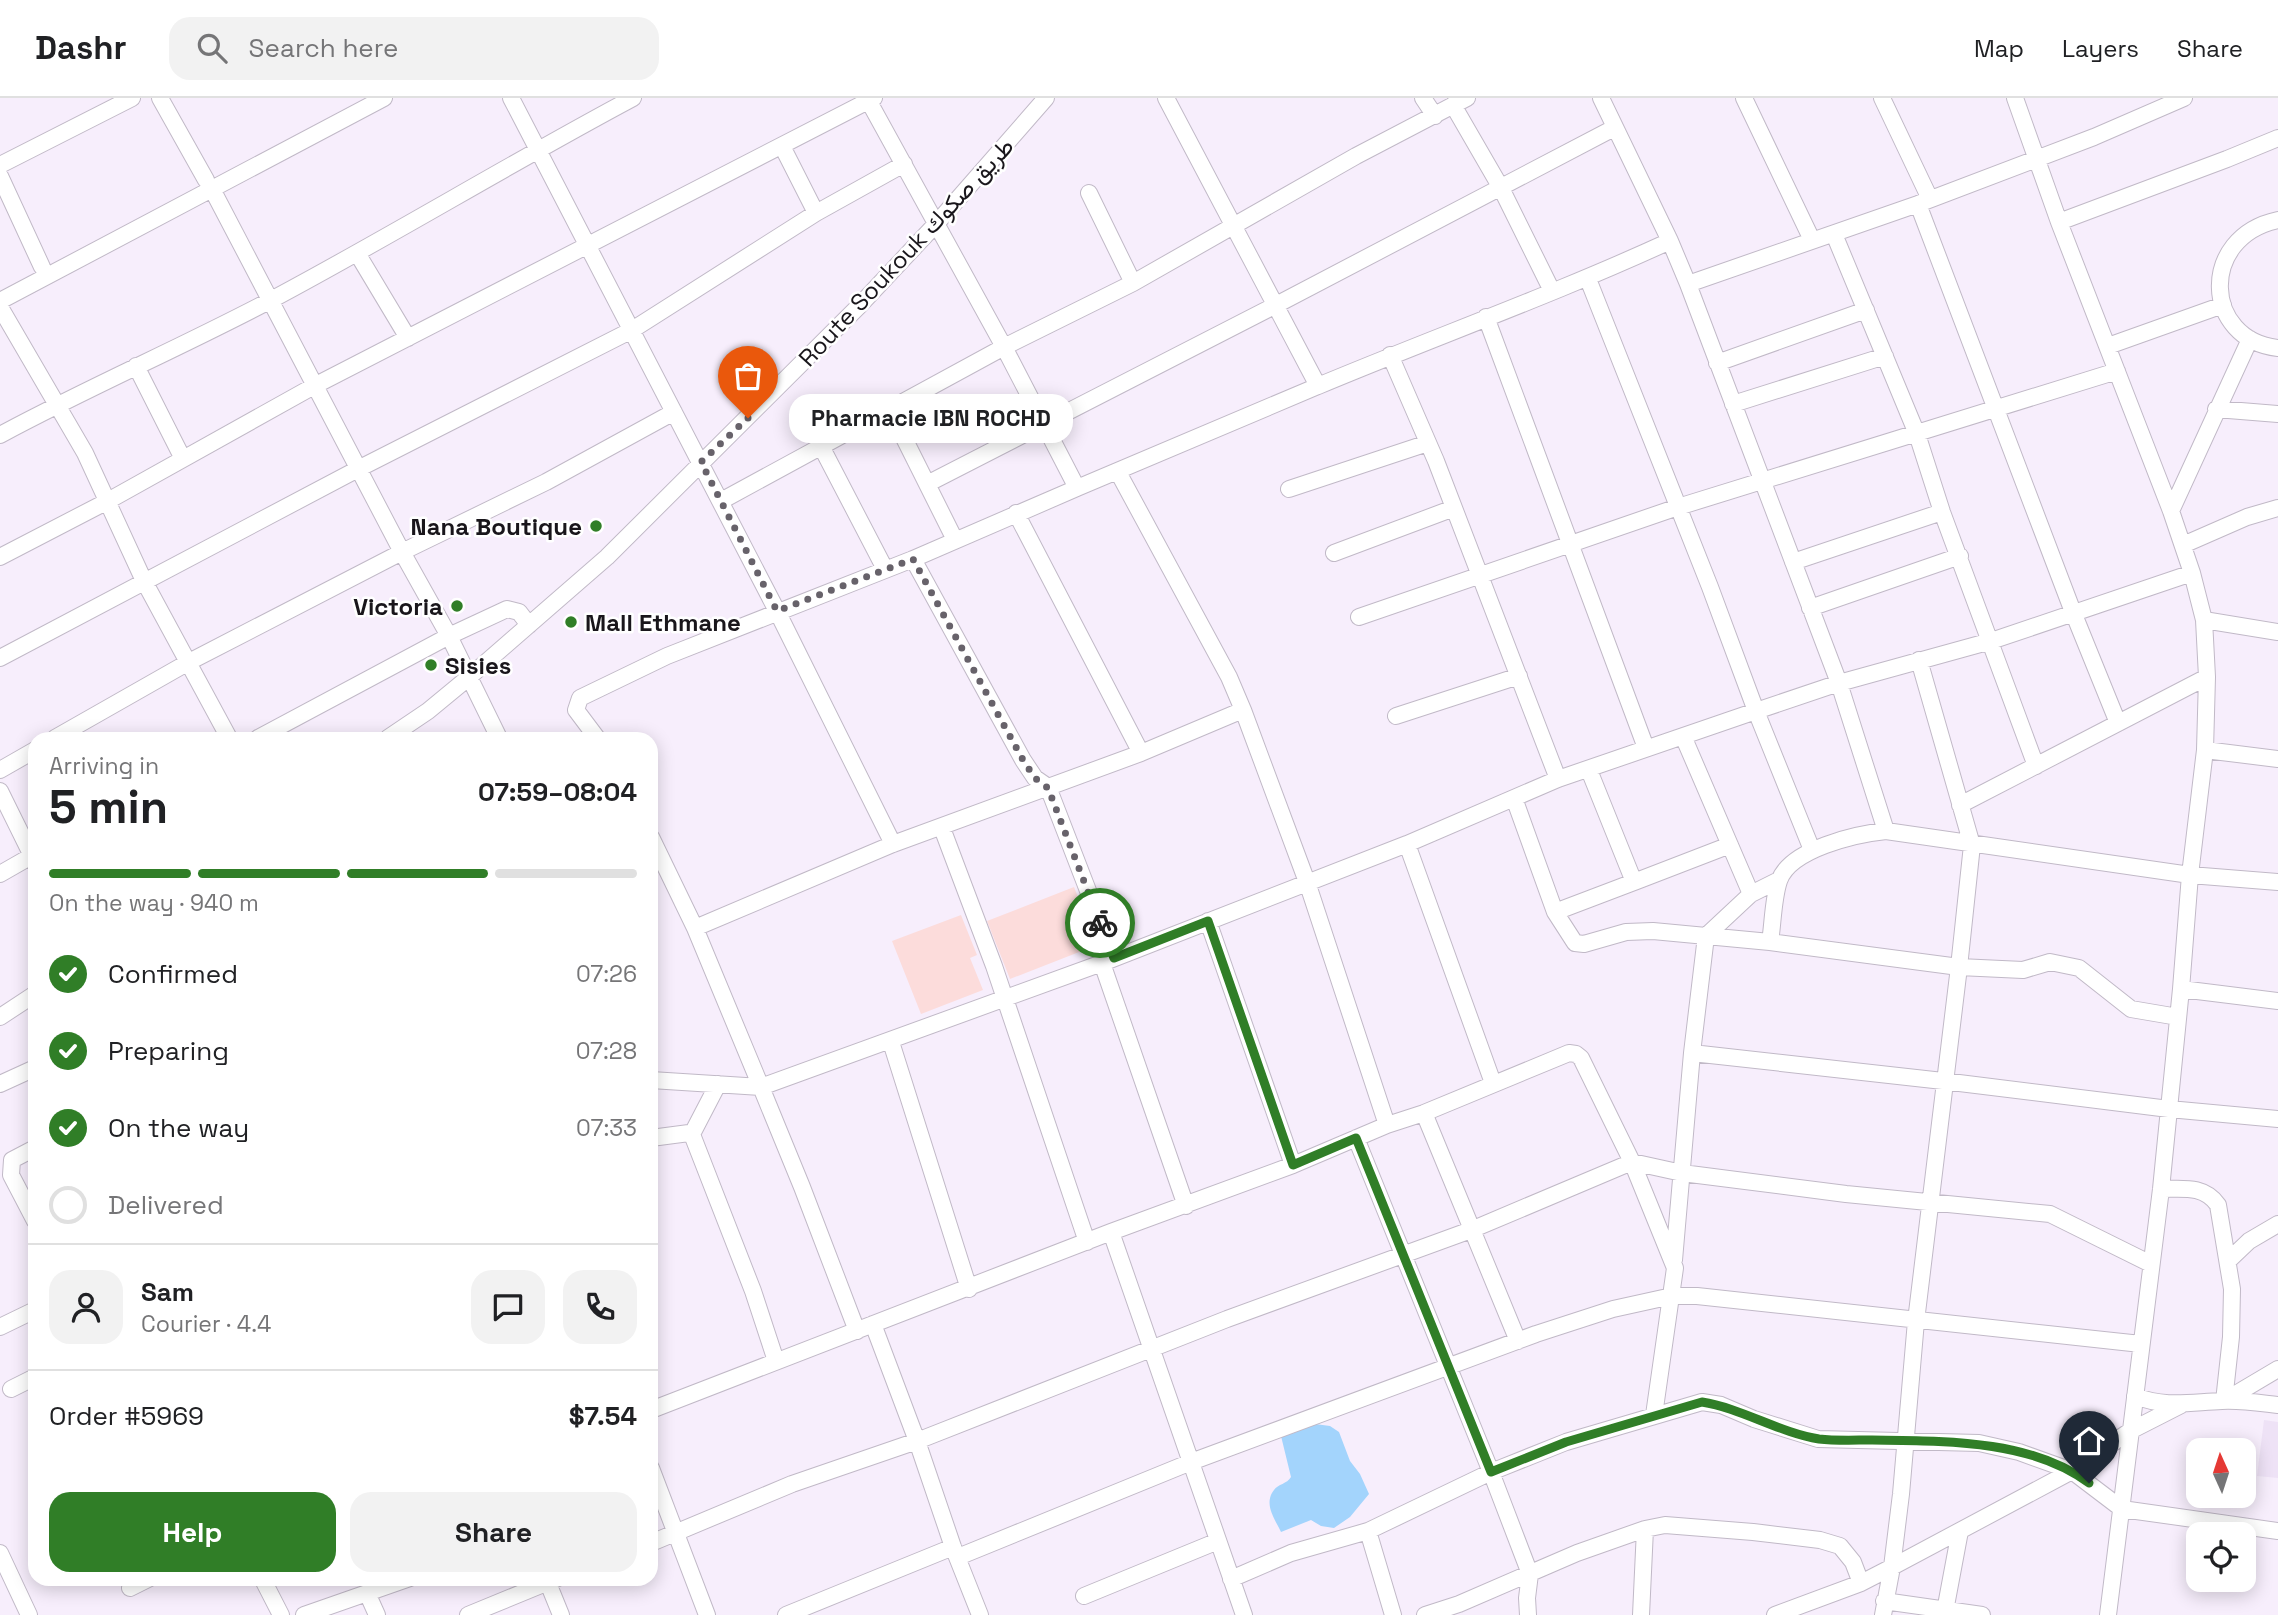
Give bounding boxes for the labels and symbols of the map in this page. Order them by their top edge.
street label: Route Soukouk طريق صكوك [792,131,1020,373]
pin [718,346,778,418]
callout: Pharmacie IBN ROCHD [790,394,1074,442]
place label: Nana Boutique [411,511,582,542]
marker: Nana Boutique [588,518,604,534]
place label: Victoria [353,591,443,622]
marker: Victoria [449,598,465,614]
place label: Mall Ethmane [585,607,741,638]
marker: Mall Ethmane [563,614,579,630]
place label: Sisies [445,650,511,681]
marker: Sisies [423,657,439,673]
courier [1065,888,1135,958]
pin [2059,1411,2119,1483]
north arrow [2186,1438,2256,1508]

